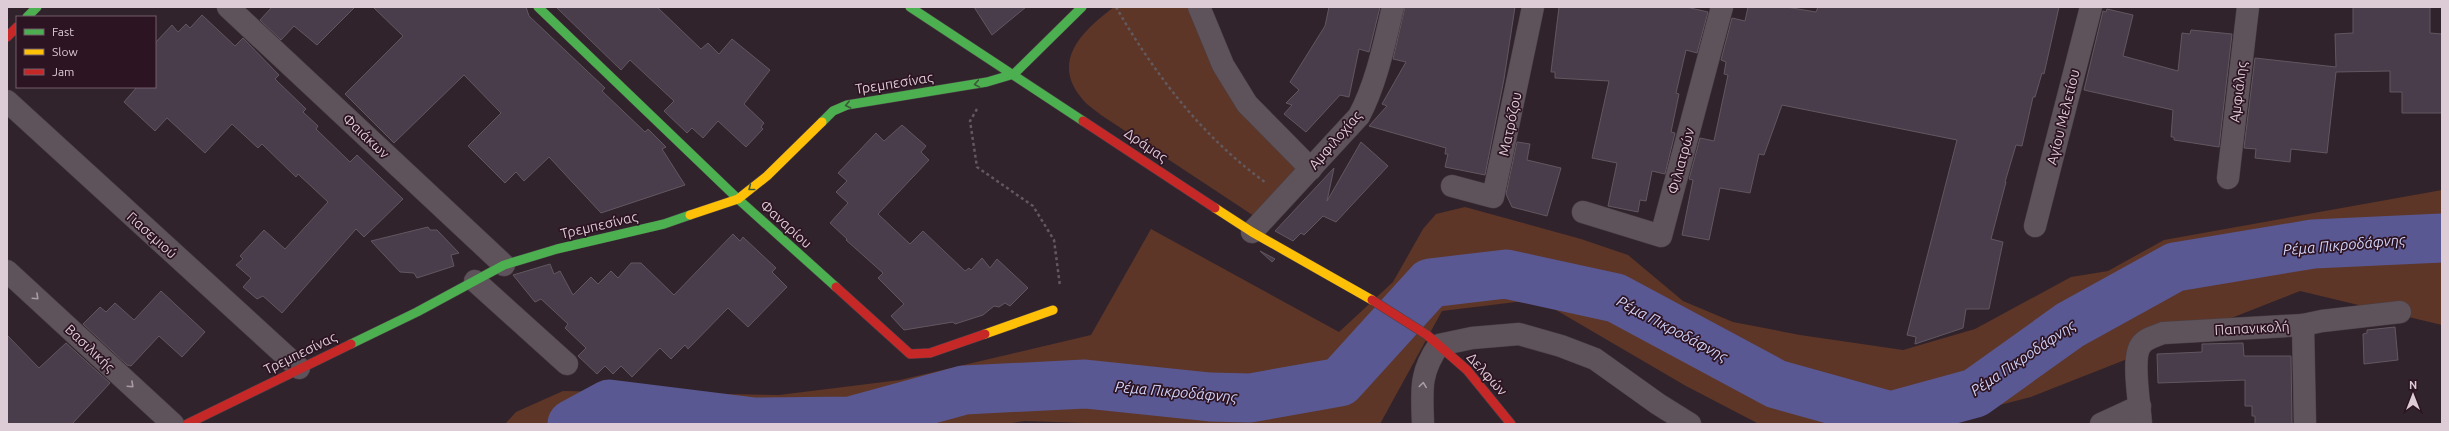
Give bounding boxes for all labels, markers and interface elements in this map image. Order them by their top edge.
legend [16,16,156,88]
text: Fast [52,25,74,38]
text: Slow [52,45,78,58]
street label: Αμφιάλης [2226,60,2250,123]
text: Jam [52,65,74,78]
street label: Αγίου Μελετίου [2043,68,2083,166]
street label: Τρεμπεσίνας [854,69,935,97]
one-way arrow [974,80,980,88]
street label: Ματρόζου [1495,90,1525,158]
one-way arrow [845,101,852,109]
street label: Αμφιλοχίας [1305,107,1365,172]
street label: Φαιάκων [339,110,393,162]
street label: Δράμας [1121,125,1171,166]
street label: Φιλιατρών [1665,126,1698,196]
one-way arrow [748,184,755,191]
street label: Φαναρίου [757,197,815,251]
street label: Τρεμπεσίνας [559,208,640,242]
street label: Γιασεμιού [124,209,180,261]
water label: Ρέμα Πικροδάφνης [2282,231,2406,258]
water label: Ρέμα Πικροδάφνης [1614,292,1731,365]
one-way arrow [31,293,39,300]
water label: Ρέμα Πικροδάφνης [1967,316,2079,399]
street label: Παπανικολή [2214,318,2290,338]
street label: Βασιλικής [62,321,119,375]
street label: Τρεμπεσίνας [261,328,339,377]
street label: Δελφών [1464,349,1511,399]
north arrow [2393,375,2433,415]
water label: Ρέμα Πικροδάφνης [1114,378,1238,405]
text: N [2409,379,2417,391]
one-way arrow [127,381,134,388]
one-way arrow [1418,382,1427,388]

